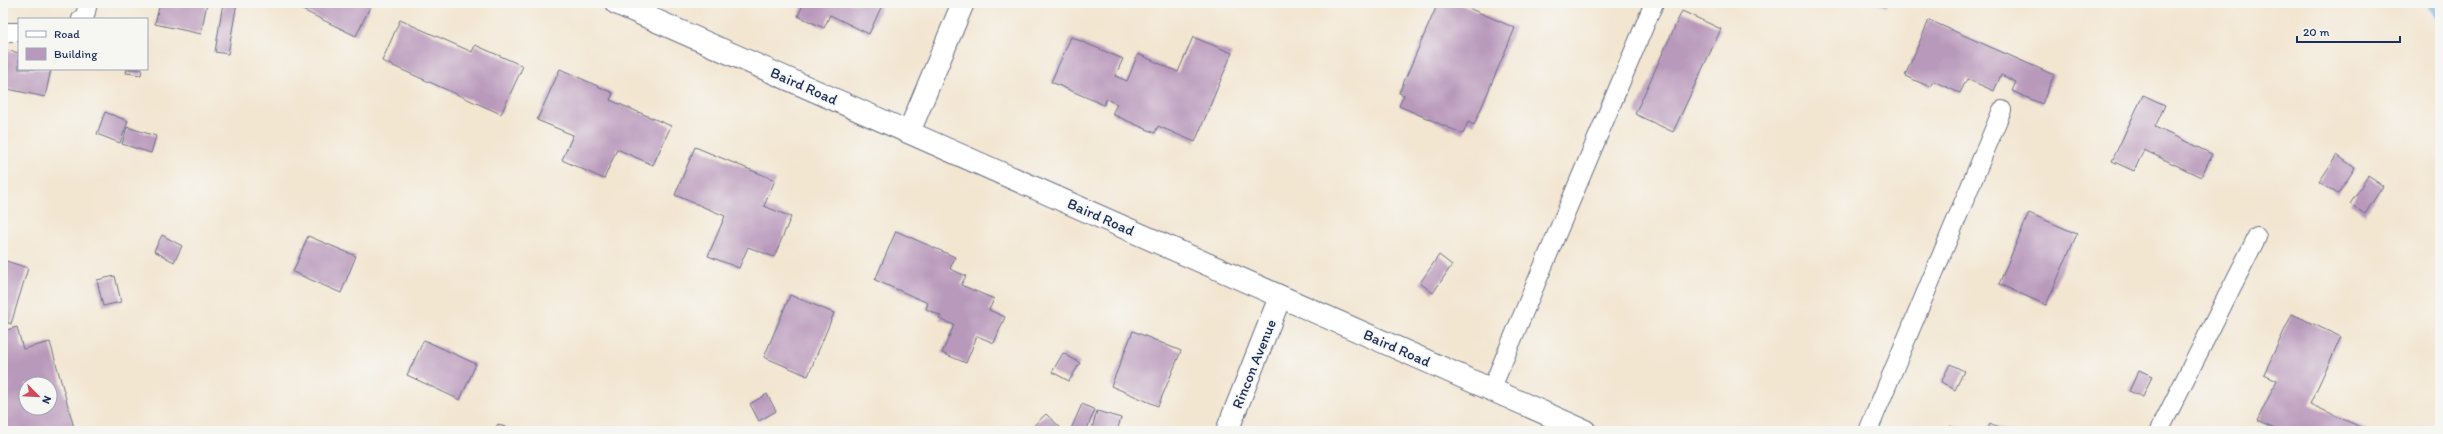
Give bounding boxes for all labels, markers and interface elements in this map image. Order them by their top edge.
legend [18,18,148,70]
scale bar [2297,18,2400,44]
text: 20 m [2303,25,2330,39]
text: Road [54,27,80,41]
text: Building [54,47,98,61]
street label: Baird Road [768,63,840,109]
street label: Baird Road [1065,194,1137,240]
street label: Rincon Avenue [1228,317,1280,411]
street label: Baird Road [1361,325,1433,371]
north arrow [18,376,58,416]
text: N [39,394,54,406]

